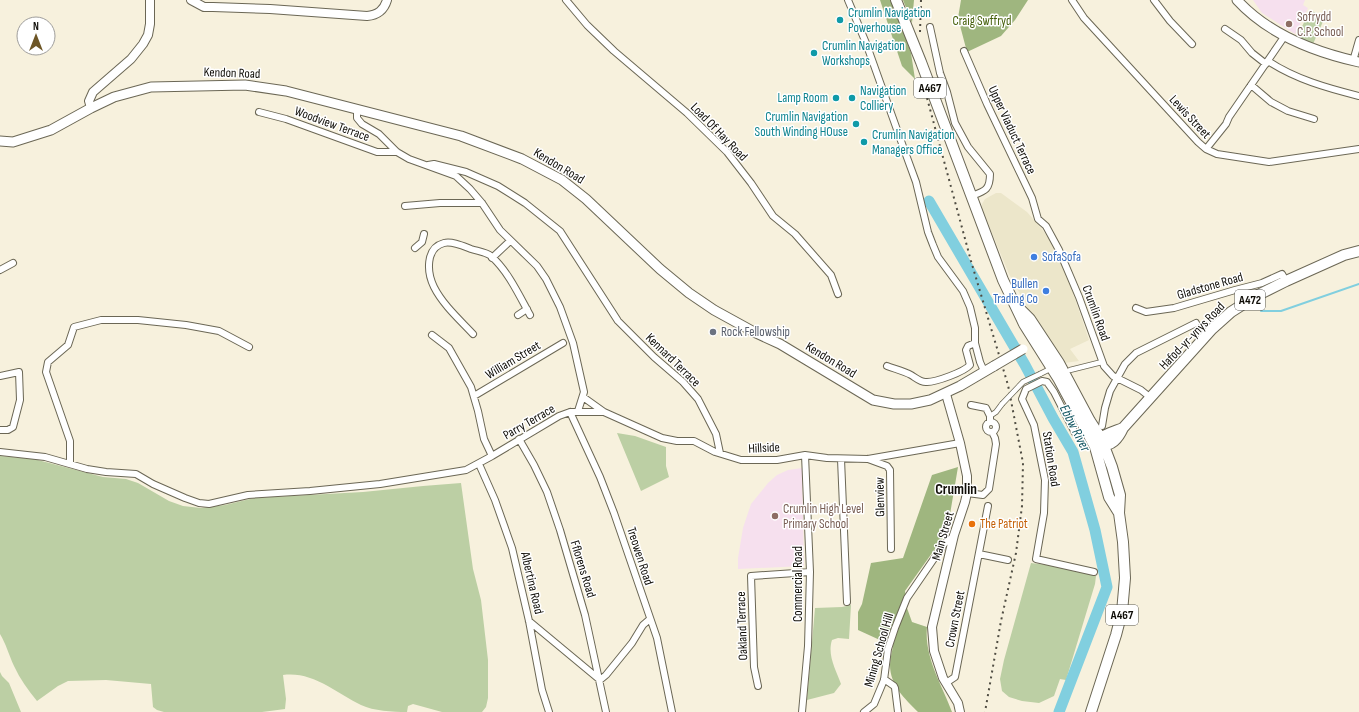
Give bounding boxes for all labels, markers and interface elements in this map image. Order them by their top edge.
place label: Crumlin Navigation Powerhouse [848,5,931,36]
place label: Sofrydd C.P. School [1297,9,1343,40]
park label: Craig Swffryd [953,13,1011,29]
marker: Crumlin Navigation Powerhouse [835,15,845,25]
north arrow [16,16,56,56]
marker: Sofrydd C.P. School [1284,19,1294,29]
text: N [33,20,39,33]
place label: Crumlin Navigation Workshops [822,38,905,69]
marker: Crumlin Navigation Workshops [809,48,819,58]
street label: Kendon Road [203,64,261,82]
road number: A467 [914,78,946,98]
place label: Navigation Colliery [860,83,906,114]
street label: Upper Viaduct Terrace [985,83,1039,177]
place label: Lamp Room [777,90,828,106]
street label: Lewis Street [1166,92,1214,142]
marker: Lamp Room [831,93,841,103]
marker: Navigation Colliery [847,93,857,103]
street label: Load Of Hay Road [687,99,751,165]
street label: Woodview Terrace [292,103,372,145]
place label: Crumlin Navigation South Winding HOuse [755,109,848,140]
marker: Crumlin Navigation South Winding HOuse [851,119,861,129]
place label: Crumlin Navigation Managers Office [872,127,955,158]
marker: Crumlin Navigation Managers Office [859,137,869,147]
street label: Kendon Road [531,145,587,187]
place label: SofaSofa [1042,249,1081,265]
marker: SofaSofa [1029,252,1039,262]
street label: Gladstone Road [1175,269,1245,303]
place label: Bullen Trading Co [993,276,1038,307]
street label: Crumlin Road [1079,283,1113,343]
marker: Bullen Trading Co [1041,286,1051,296]
road number: A472 [1235,290,1265,310]
street label: Hafod-yr-ynys Road [1156,299,1228,373]
place label: Rock Fellowship [721,324,790,340]
marker: Rock Fellowship [708,327,718,337]
street label: Kennard Terrace [642,330,704,390]
street label: William Street [483,337,543,383]
street label: Kendon Road [803,339,859,381]
street label: Parry Terrace [500,401,558,443]
water label: Ebbw River [1056,402,1094,455]
street label: Station Road [1039,430,1063,488]
street label: Hillside [748,439,780,457]
street label: Glenview [872,476,888,517]
district label: Crumlin [935,480,977,499]
place label: Crumlin High Level Primary School [783,501,864,532]
street label: Main Street [928,510,958,562]
marker: Crumlin High Level Primary School [770,511,780,521]
place label: The Patriot [980,516,1028,532]
marker: The Patriot [967,519,977,529]
street label: Treowen Road [623,525,657,587]
street label: Fflorens Road [567,538,599,600]
street label: Commercial Road [790,546,806,622]
street label: Albertina Road [517,549,547,616]
street label: Crown Street [942,589,968,649]
street label: Oakland Terrace [733,591,751,661]
road number: A467 [1106,605,1138,625]
street label: Mining School Hill [861,611,897,689]

